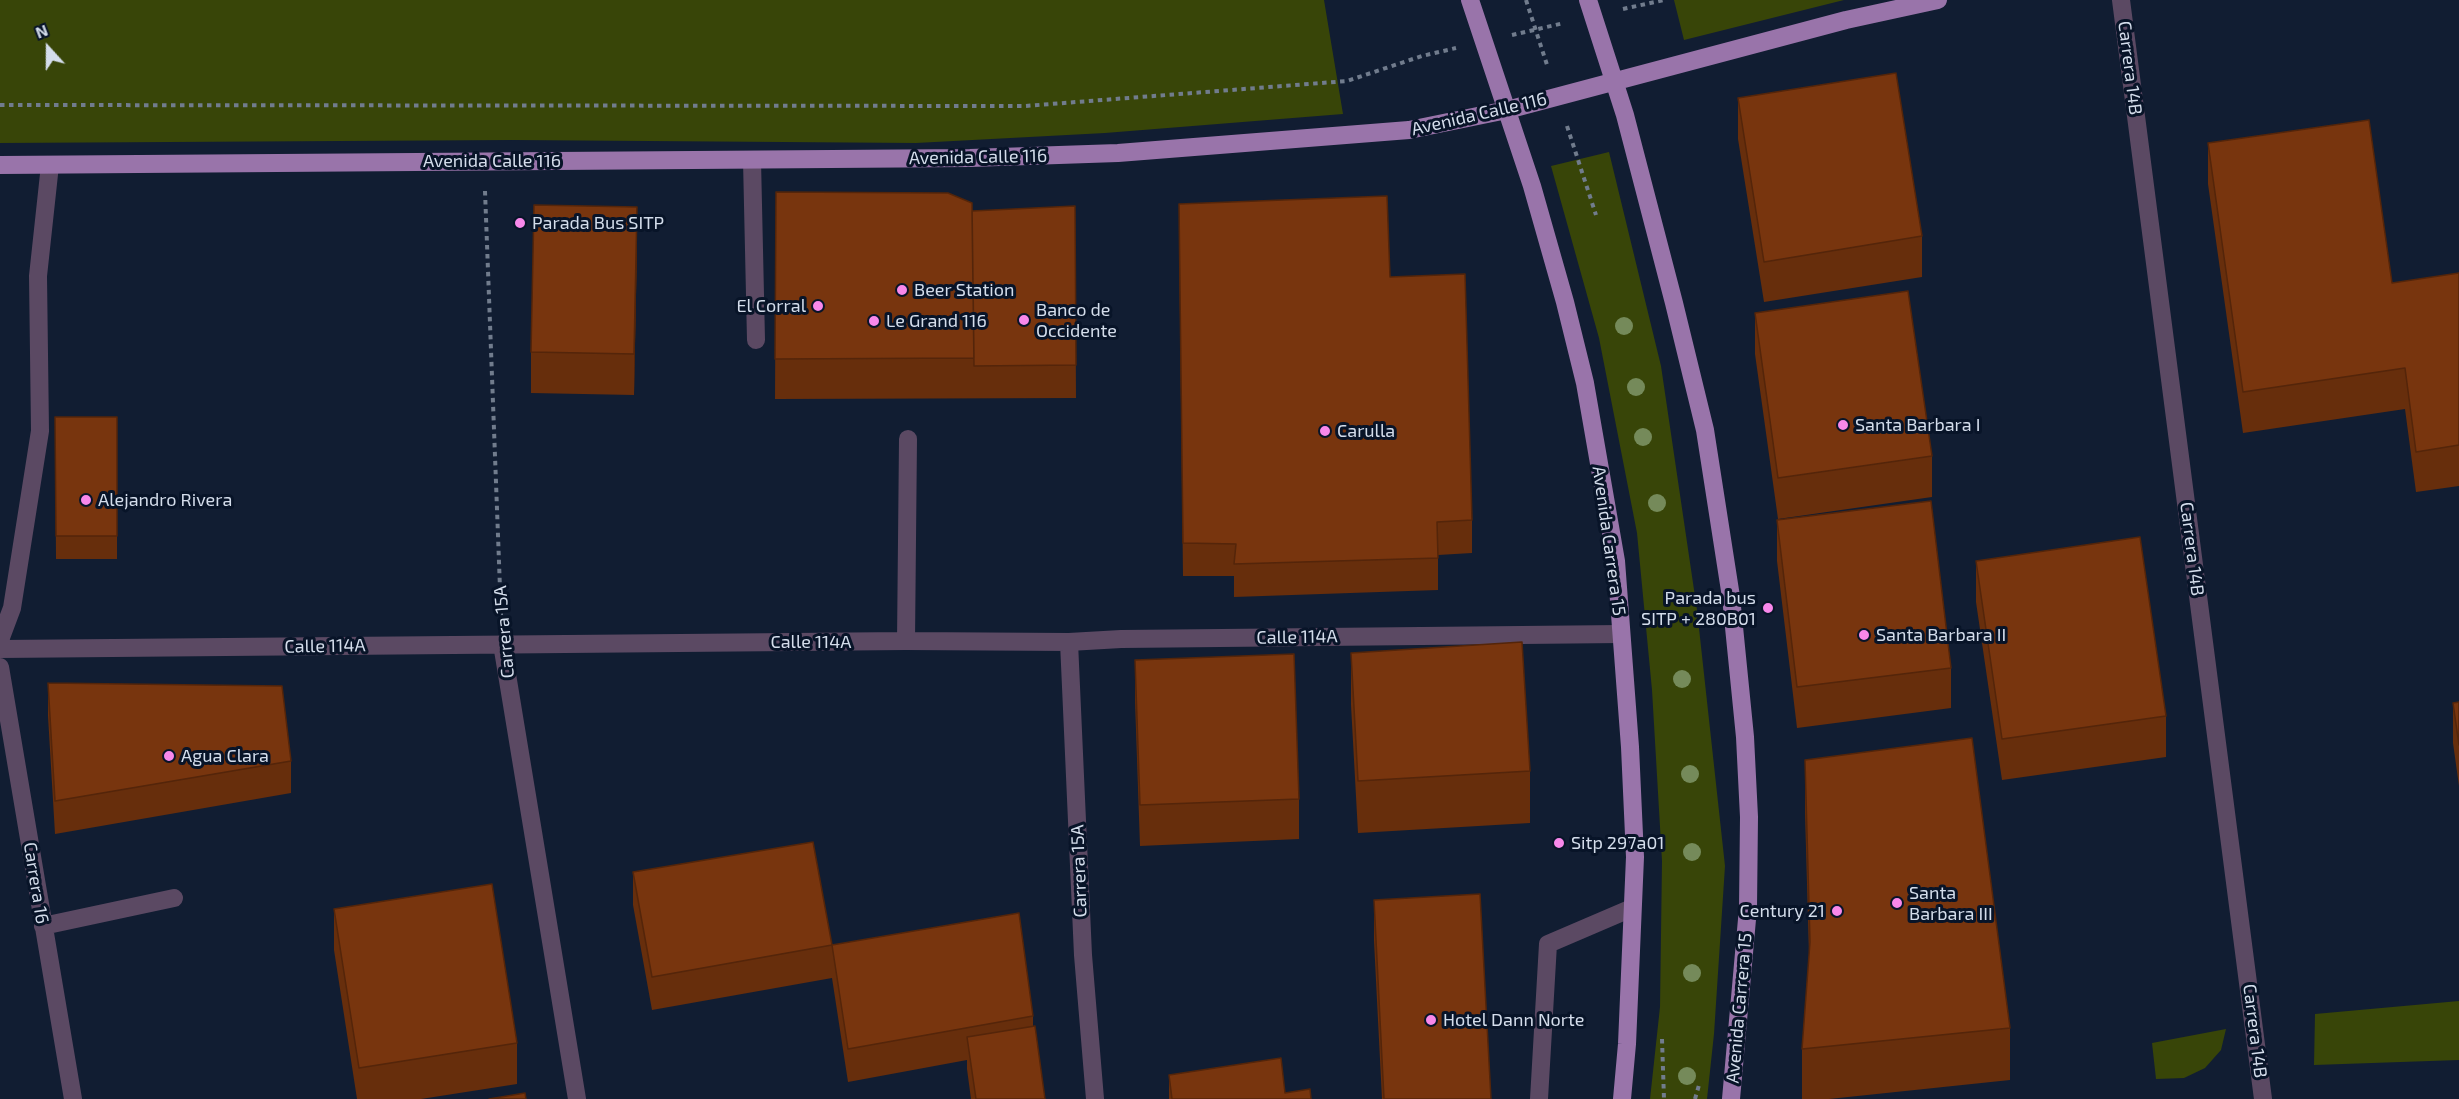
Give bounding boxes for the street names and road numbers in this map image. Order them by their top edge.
street label: Carrera 14B [2114,20,2146,116]
street label: Avenida Calle 116 [1409,88,1549,140]
street label: Avenida Calle 116 [909,145,1047,169]
street label: Avenida Calle 116 [423,150,561,172]
street label: Avenida Carrera 15 [1588,465,1630,617]
street label: Carrera 14B [2176,501,2208,597]
street label: Carrera 15A [489,585,519,679]
street label: Calle 114A [1256,625,1338,649]
street label: Calle 114A [770,631,852,653]
street label: Calle 114A [284,634,366,658]
street label: Carrera 15A [1067,824,1091,918]
street label: Carrera 16 [19,841,53,925]
street label: Avenida Carrera 15 [1722,932,1756,1084]
street label: Carrera 14B [2239,983,2271,1079]

